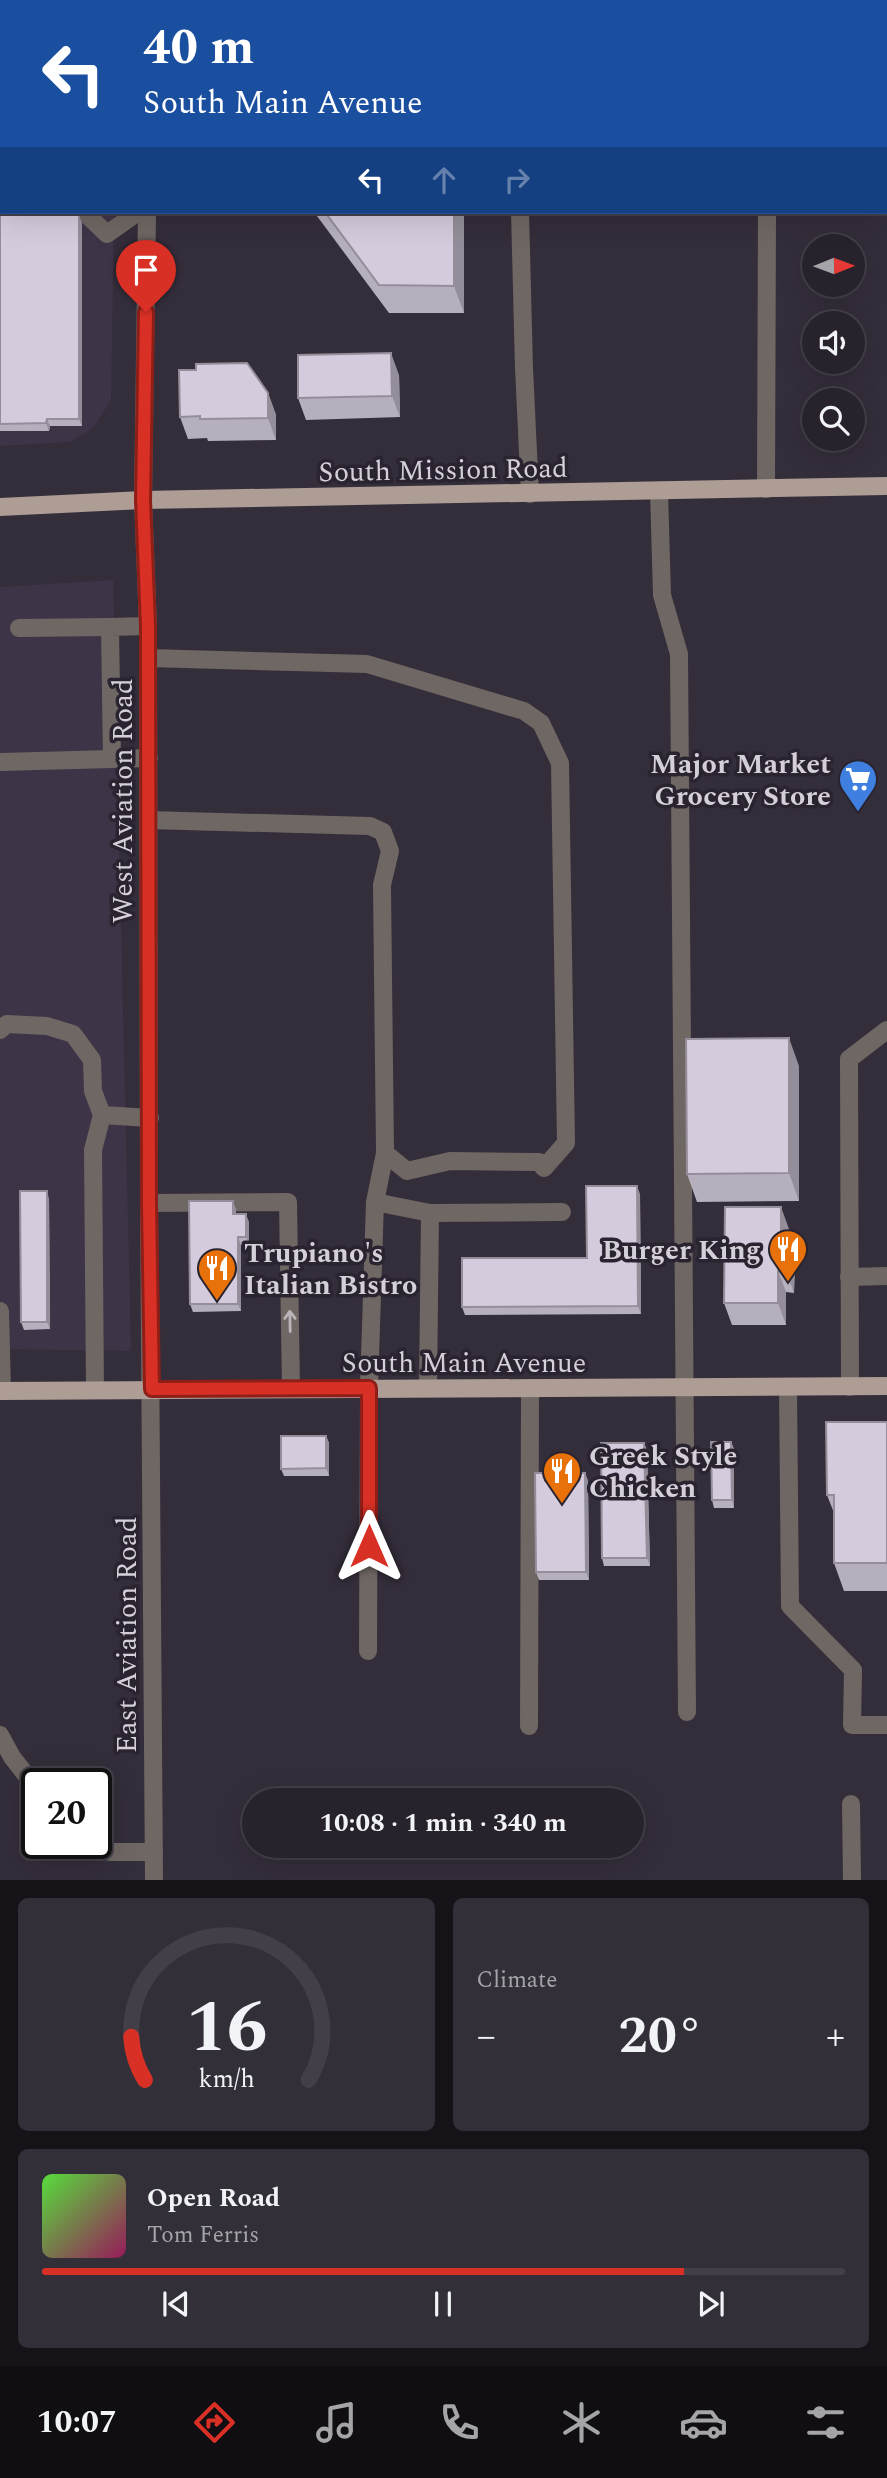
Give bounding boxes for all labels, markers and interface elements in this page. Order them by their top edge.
text: 40 m [143,11,254,86]
icon: left [28,28,119,119]
text: South Main Avenue [143,79,422,128]
icon: left [352,161,390,199]
icon: ahead [425,161,463,199]
icon: right [498,161,536,199]
north arrow [802,234,864,298]
map controls [802,234,865,451]
pin [116,240,176,312]
icon: arrive [127,251,165,289]
button: sound [802,311,865,374]
button: search [802,388,865,451]
street label: South Mission Road [318,447,568,494]
street label: West Aviation Road [102,678,145,924]
place label: Major Market Grocery Store [650,743,831,818]
supermarket icon: Major Market Grocery Store [837,758,879,813]
restaurant icon: Burger King [767,1228,809,1283]
place label: Burger King [602,1229,761,1272]
place label: Trupiano's Italian Bistro [244,1232,417,1307]
restaurant icon: Trupiano's Italian Bistro [196,1247,238,1302]
one-way arrow [283,1309,297,1332]
street label: South Main Avenue [342,1342,586,1385]
place label: Greek Style Chicken [589,1435,737,1510]
restaurant icon: Greek Style Chicken [541,1450,583,1505]
position arrow [332,1509,406,1583]
street label: East Aviation Road [106,1517,149,1753]
speed limit sign: 20 [21,1768,112,1859]
text: 10:08 · 1 min · 340 m [319,1803,567,1843]
text: Climate [477,1963,557,1998]
text: 16 [185,1974,267,2085]
text: 20° [619,1997,703,2076]
text: − [477,2008,496,2066]
text: + [826,2008,845,2066]
text: km/h [198,2061,254,2099]
text: Open Road [147,2178,280,2218]
text: Tom Ferris [147,2218,259,2253]
icon: previous [157,2285,195,2323]
icon: pause [424,2285,462,2323]
icon: next [692,2285,730,2323]
text: 10:07 [37,2398,117,2447]
icon: directions [190,2398,239,2447]
icon: music [312,2398,361,2447]
icon: phone [435,2398,484,2447]
icon: climate [557,2398,606,2447]
icon: car [679,2398,728,2447]
icon: filters [801,2398,850,2447]

